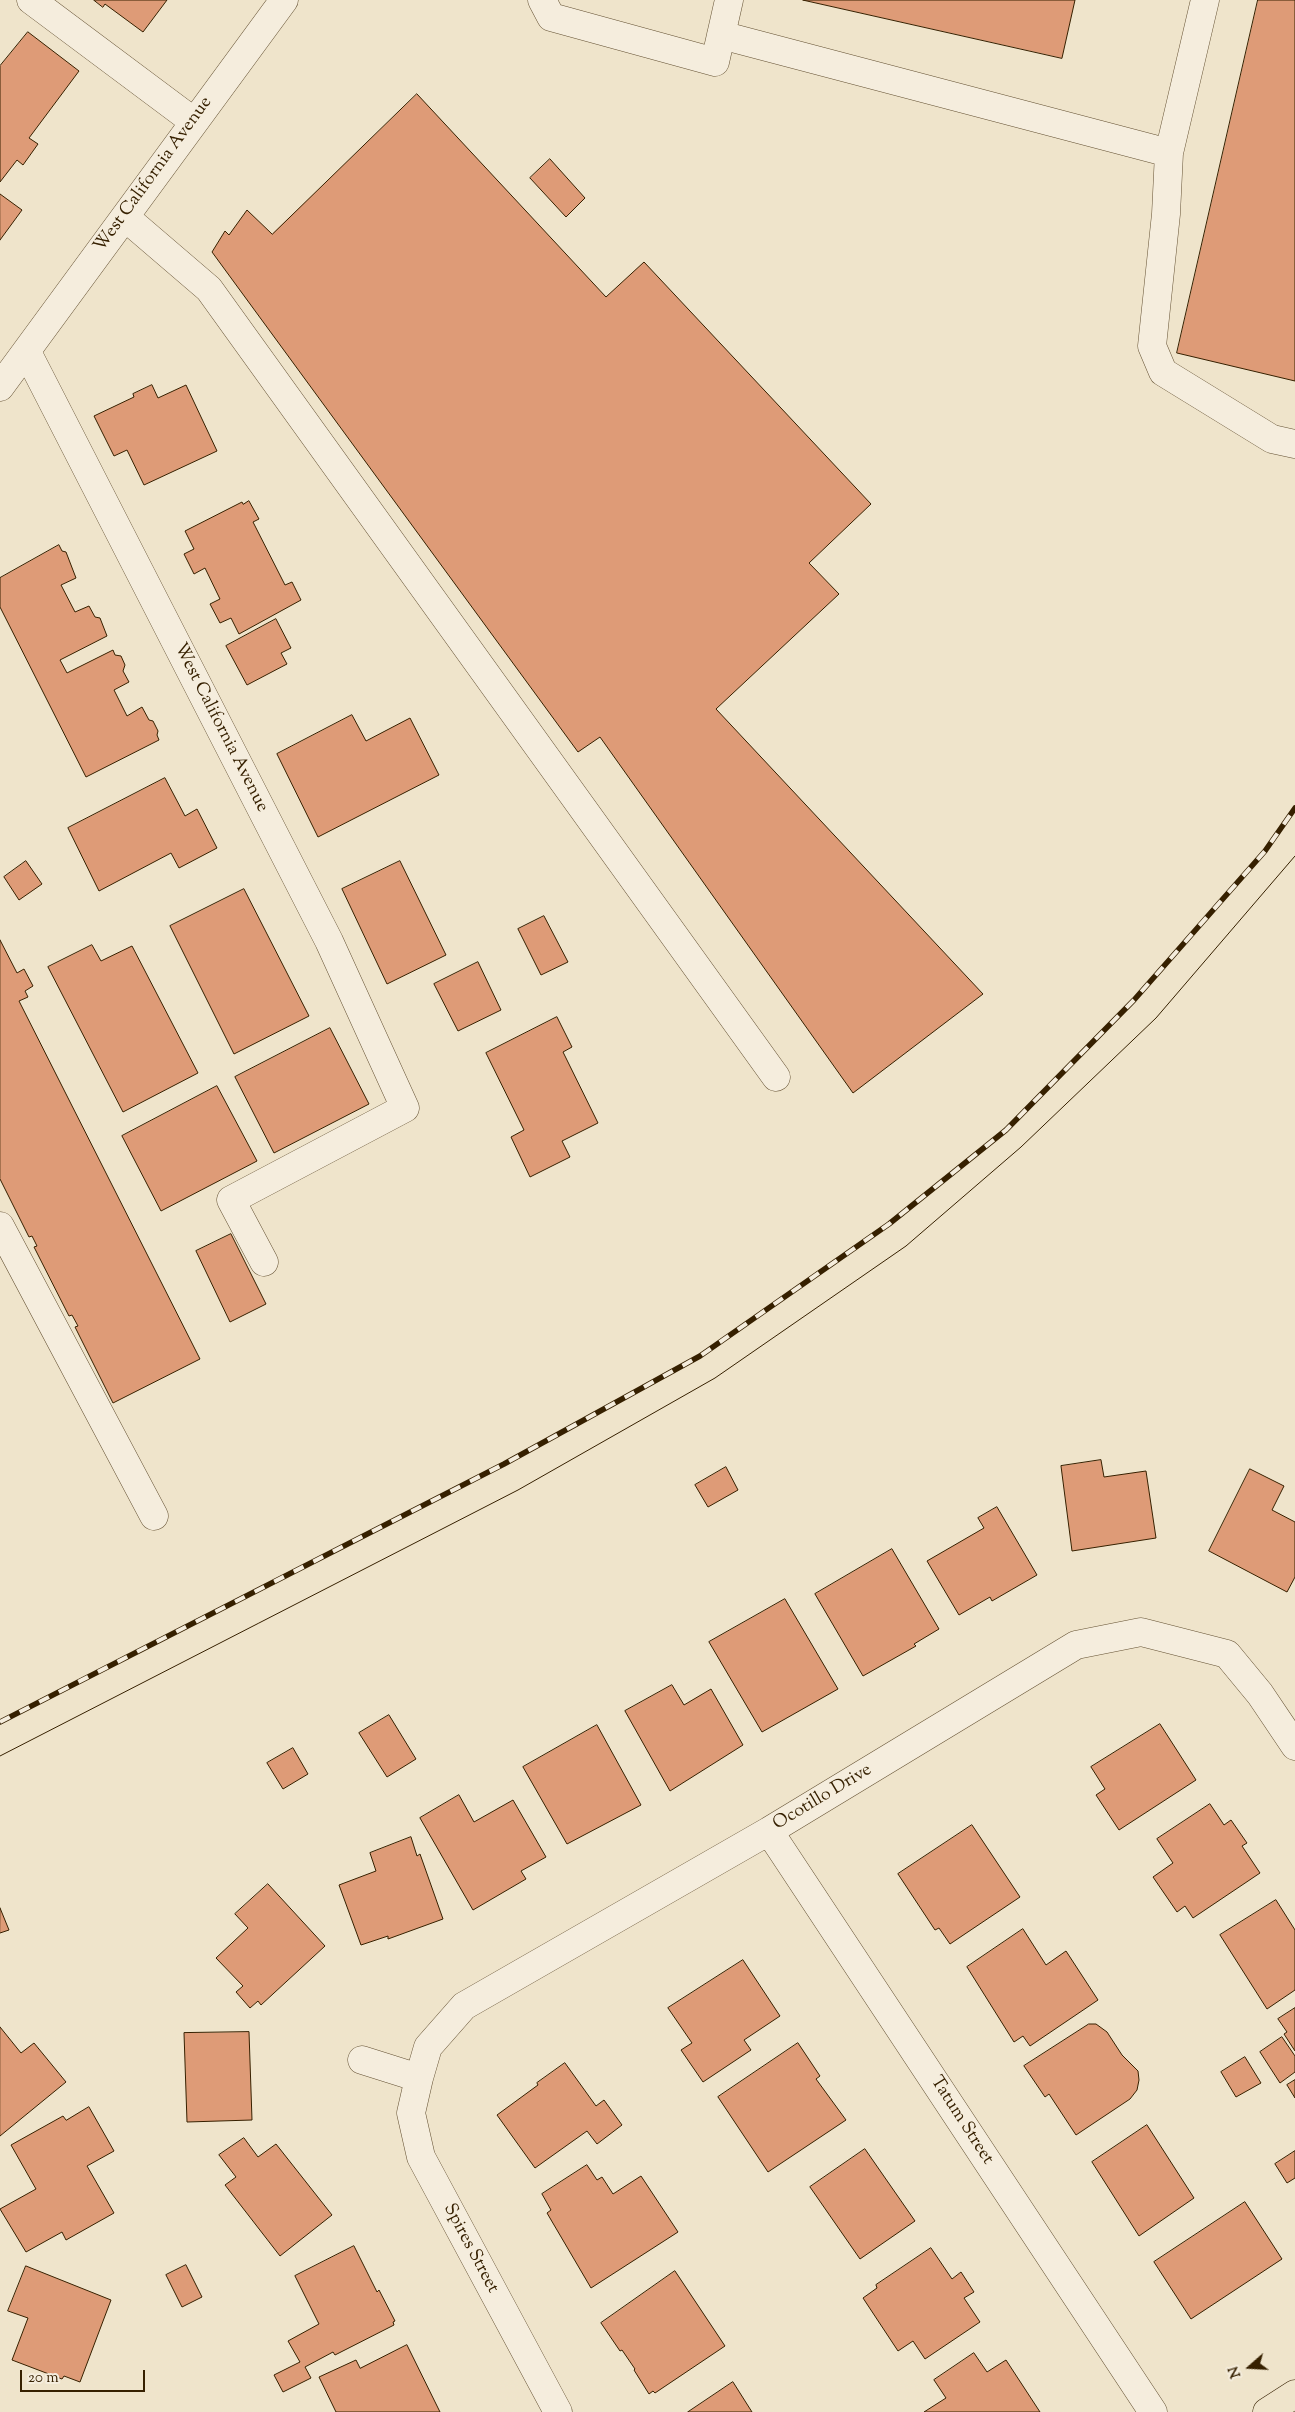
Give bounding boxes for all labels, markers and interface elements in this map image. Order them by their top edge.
street label: West California Avenue [90,93,218,257]
street label: West California Avenue [168,640,272,816]
street label: Ocotillo Drive [770,1760,876,1836]
street label: Tatum Street [924,2073,998,2169]
street label: Spires Street [437,2201,503,2297]
north arrow [1225,2342,1275,2392]
scale bar [22,2360,148,2392]
text: N [1225,2363,1247,2380]
text: 20 m [28,2368,59,2389]

